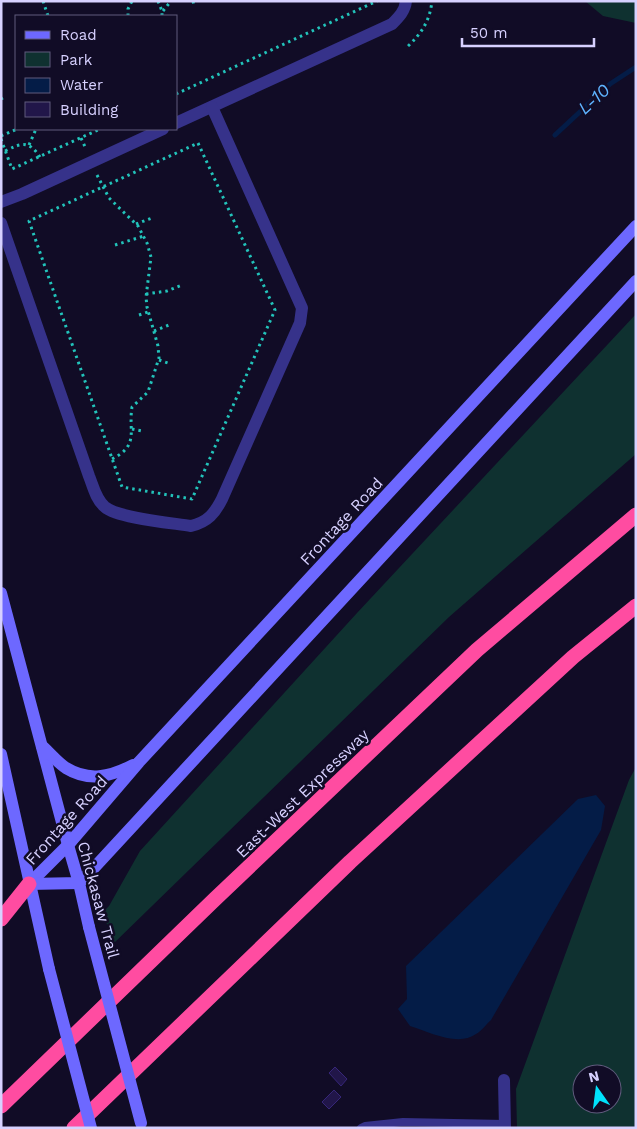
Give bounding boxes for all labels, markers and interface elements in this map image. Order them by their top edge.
legend [15,15,178,130]
scale bar [462,15,594,47]
text: 50 m [470,24,507,42]
text: Road [60,26,97,44]
text: Park [60,51,93,69]
text: Water [60,76,103,94]
water label: L-10 [573,79,614,118]
text: Building [60,101,118,119]
street label: Frontage Road [296,474,387,569]
street label: East-West Expressway [232,724,373,862]
street label: Frontage Road [22,772,111,869]
street label: Chickasaw Trail [74,839,123,961]
north arrow [572,1064,622,1114]
text: N [587,1067,601,1085]

